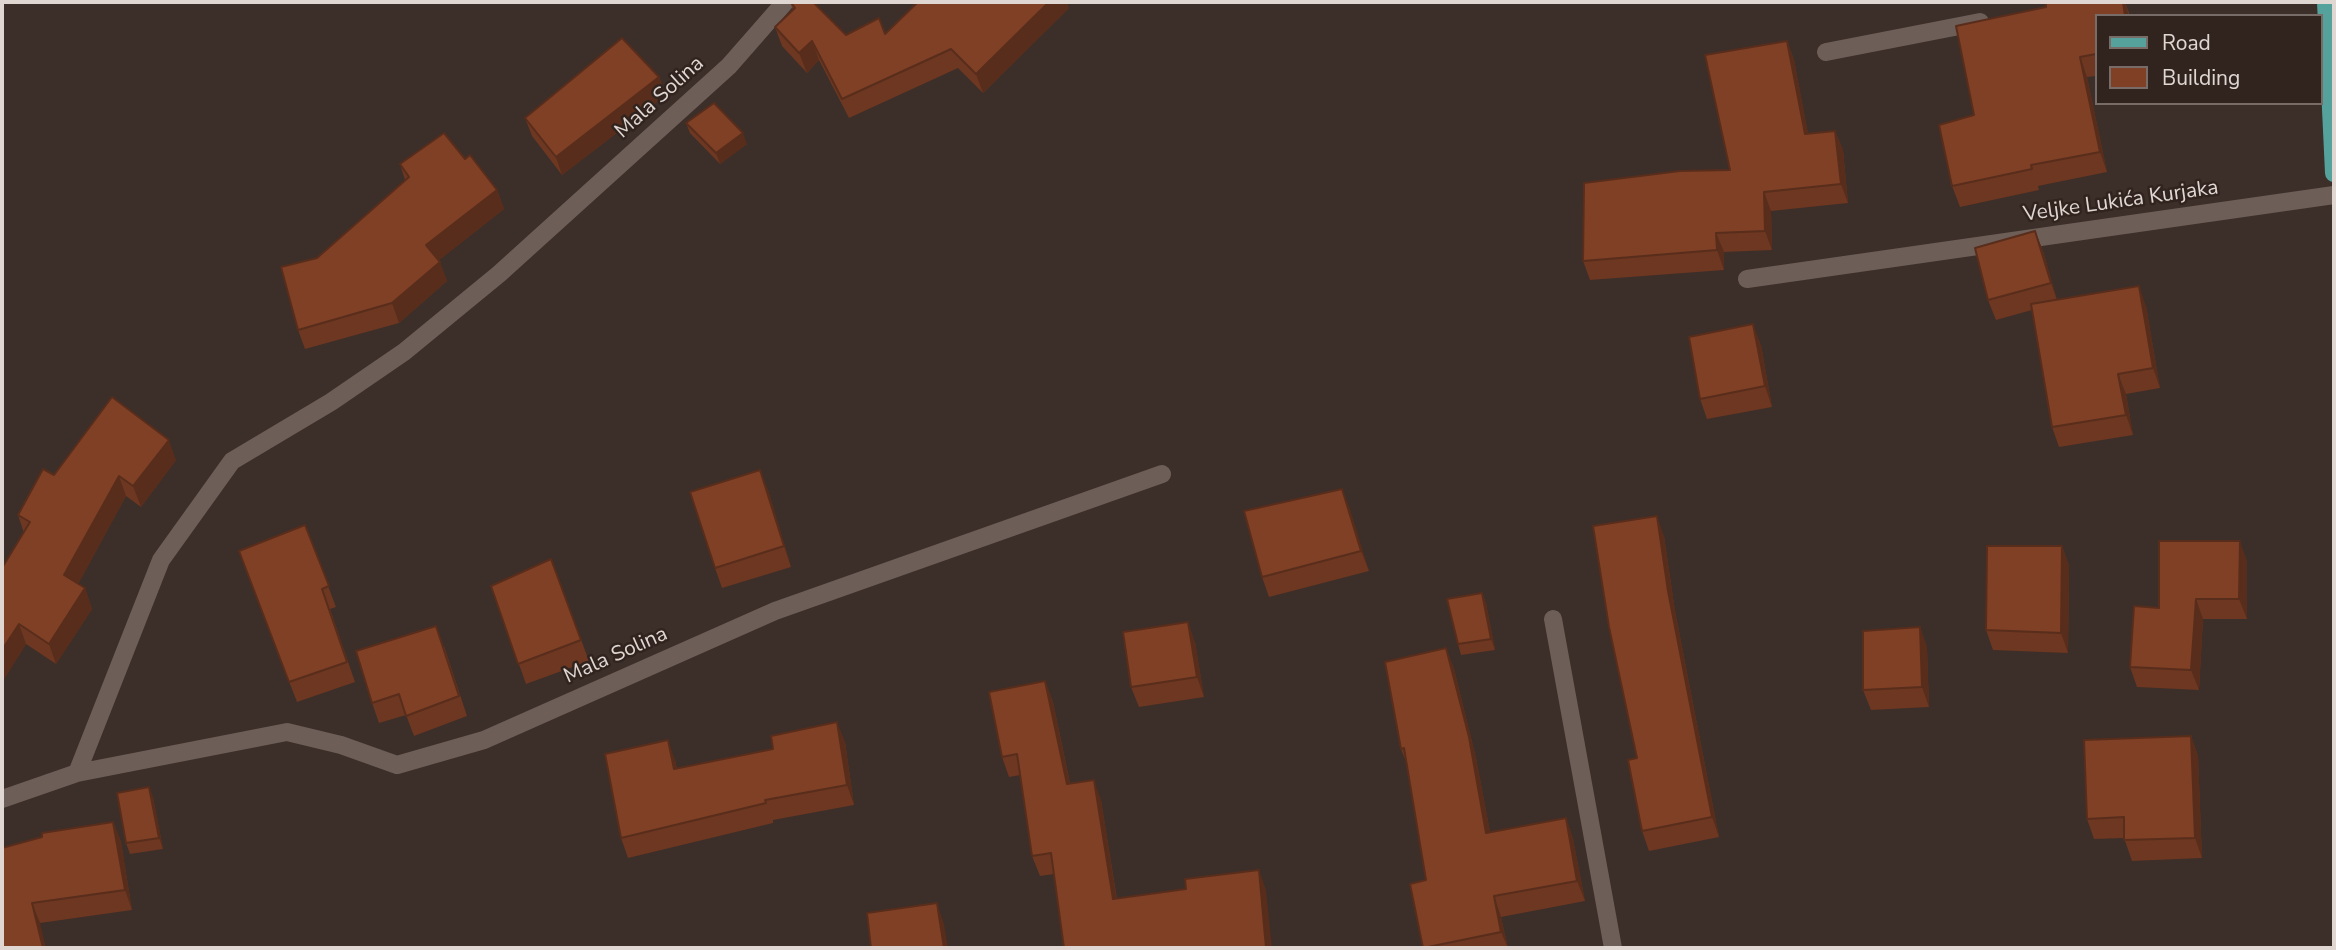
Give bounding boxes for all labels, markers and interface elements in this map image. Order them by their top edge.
legend [2094,14,2322,105]
text: Road [2162,29,2211,57]
street label: Mala Solina [610,52,710,144]
text: Building [2162,64,2240,92]
street label: Veljke Lukića Kurjaka [2022,176,2220,228]
street label: Mala Solina [560,622,672,690]

